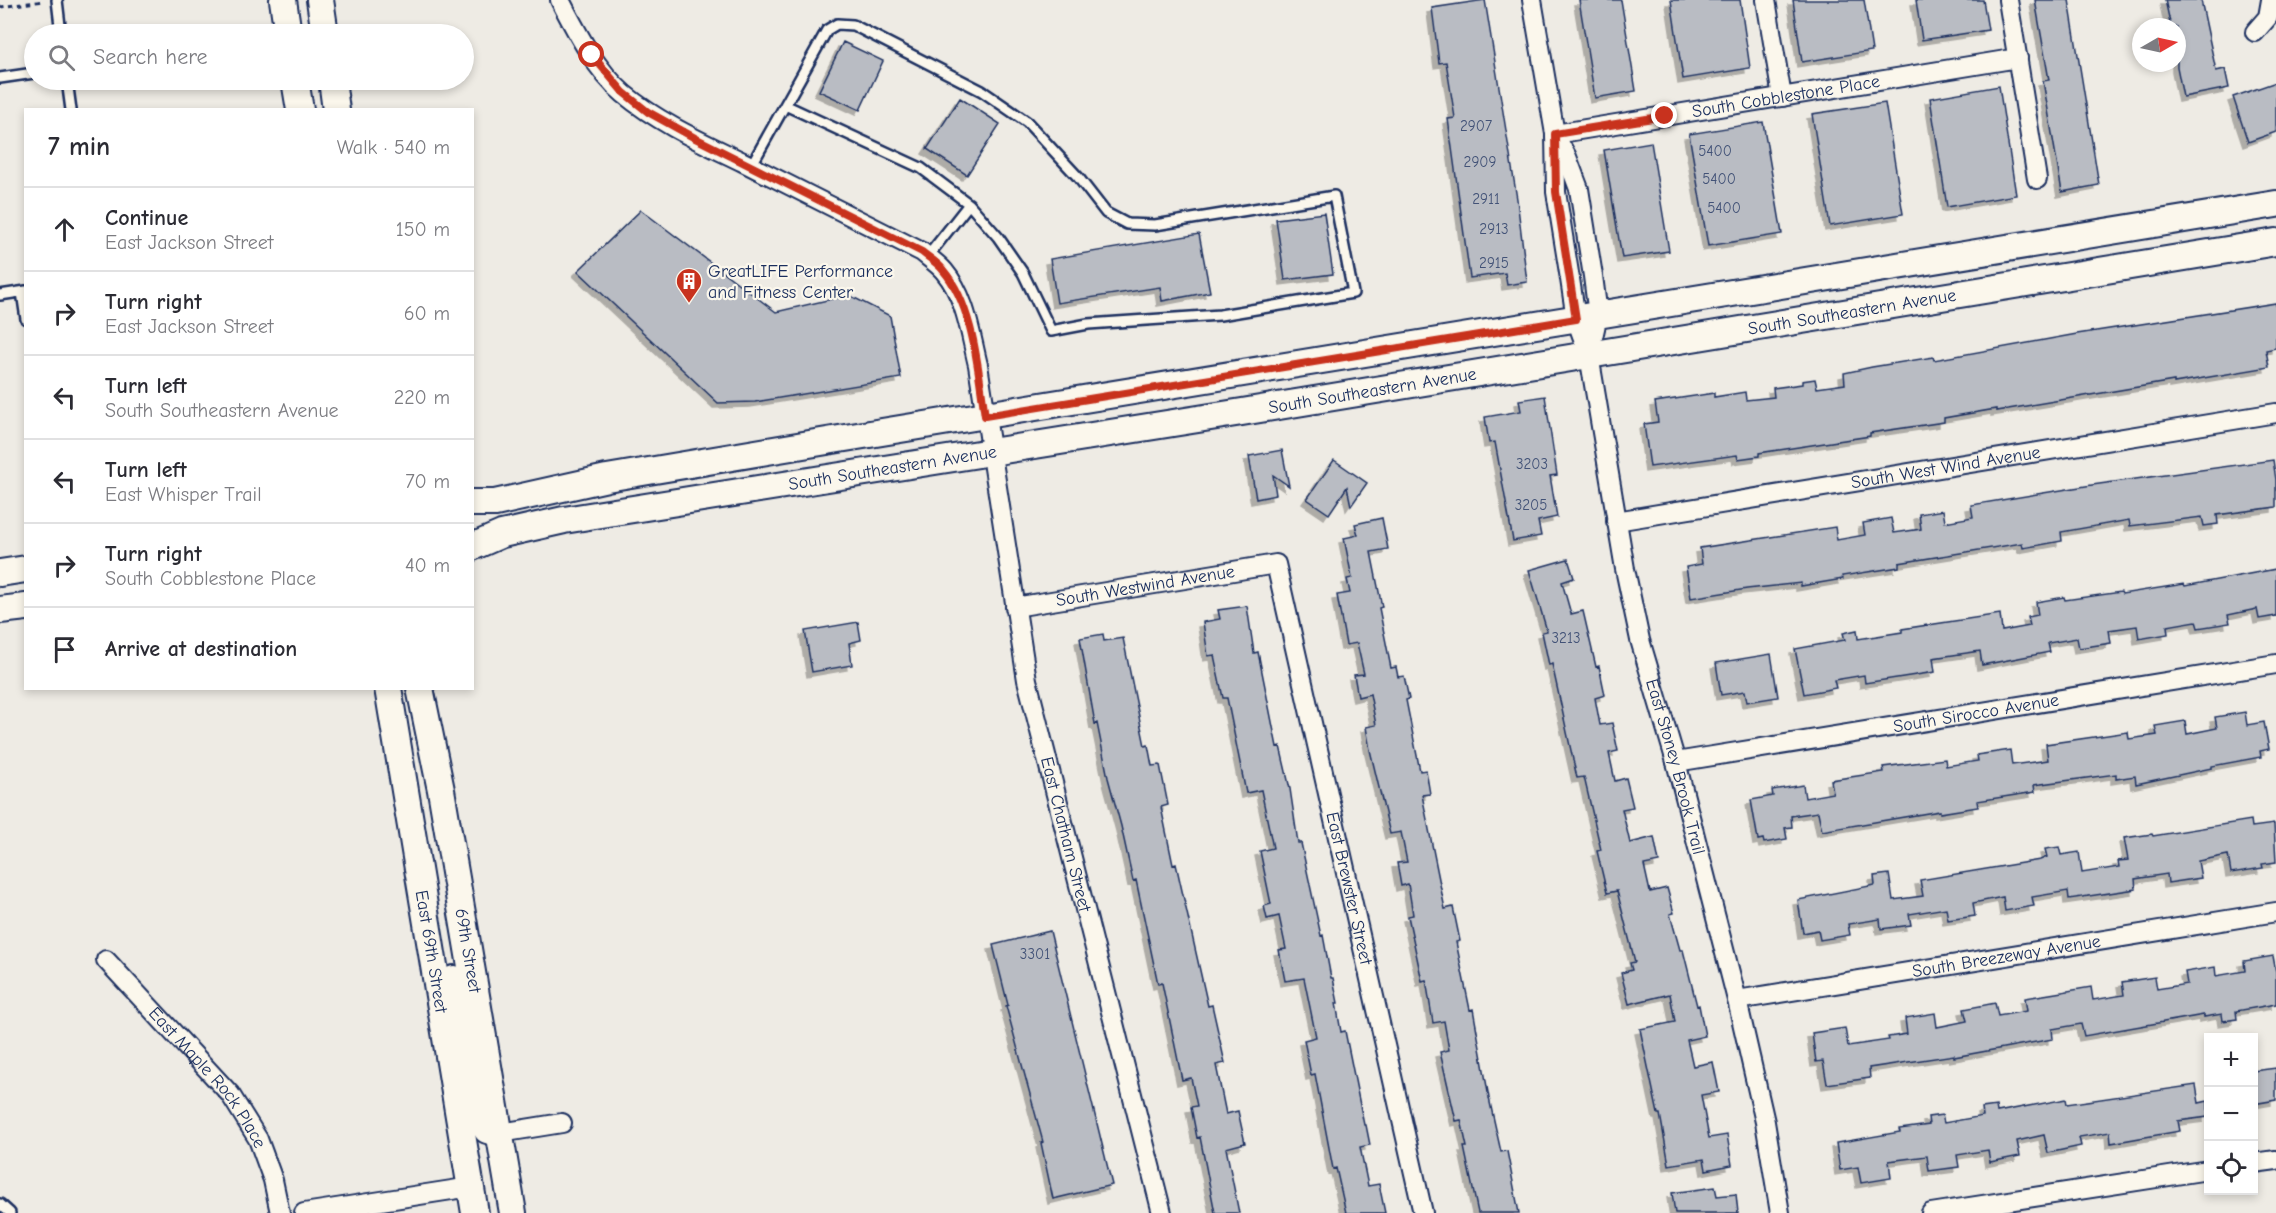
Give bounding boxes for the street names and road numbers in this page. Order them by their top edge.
street label: South Cobblestone Place [1690,70,1881,122]
street label: South Southeastern Avenue [1746,284,1958,339]
street label: South Southeastern Avenue [1267,363,1478,418]
street label: South Southeastern Avenue [787,441,998,495]
street label: South West Wind Avenue [1849,441,2042,493]
street label: South Westwind Avenue [1054,560,1236,611]
street label: East Stoney Brook Trail [1642,676,1710,857]
street label: South Sirocco Avenue [1892,689,2060,737]
street label: East Chatham Street [1036,754,1096,915]
street label: East Brewster Street [1322,810,1377,968]
street label: East 69th Street [411,888,452,1015]
street label: 69th Street [451,907,486,995]
street label: South Breezeway Avenue [1911,930,2102,982]
street label: East Maple Rock Place [144,1003,271,1151]

